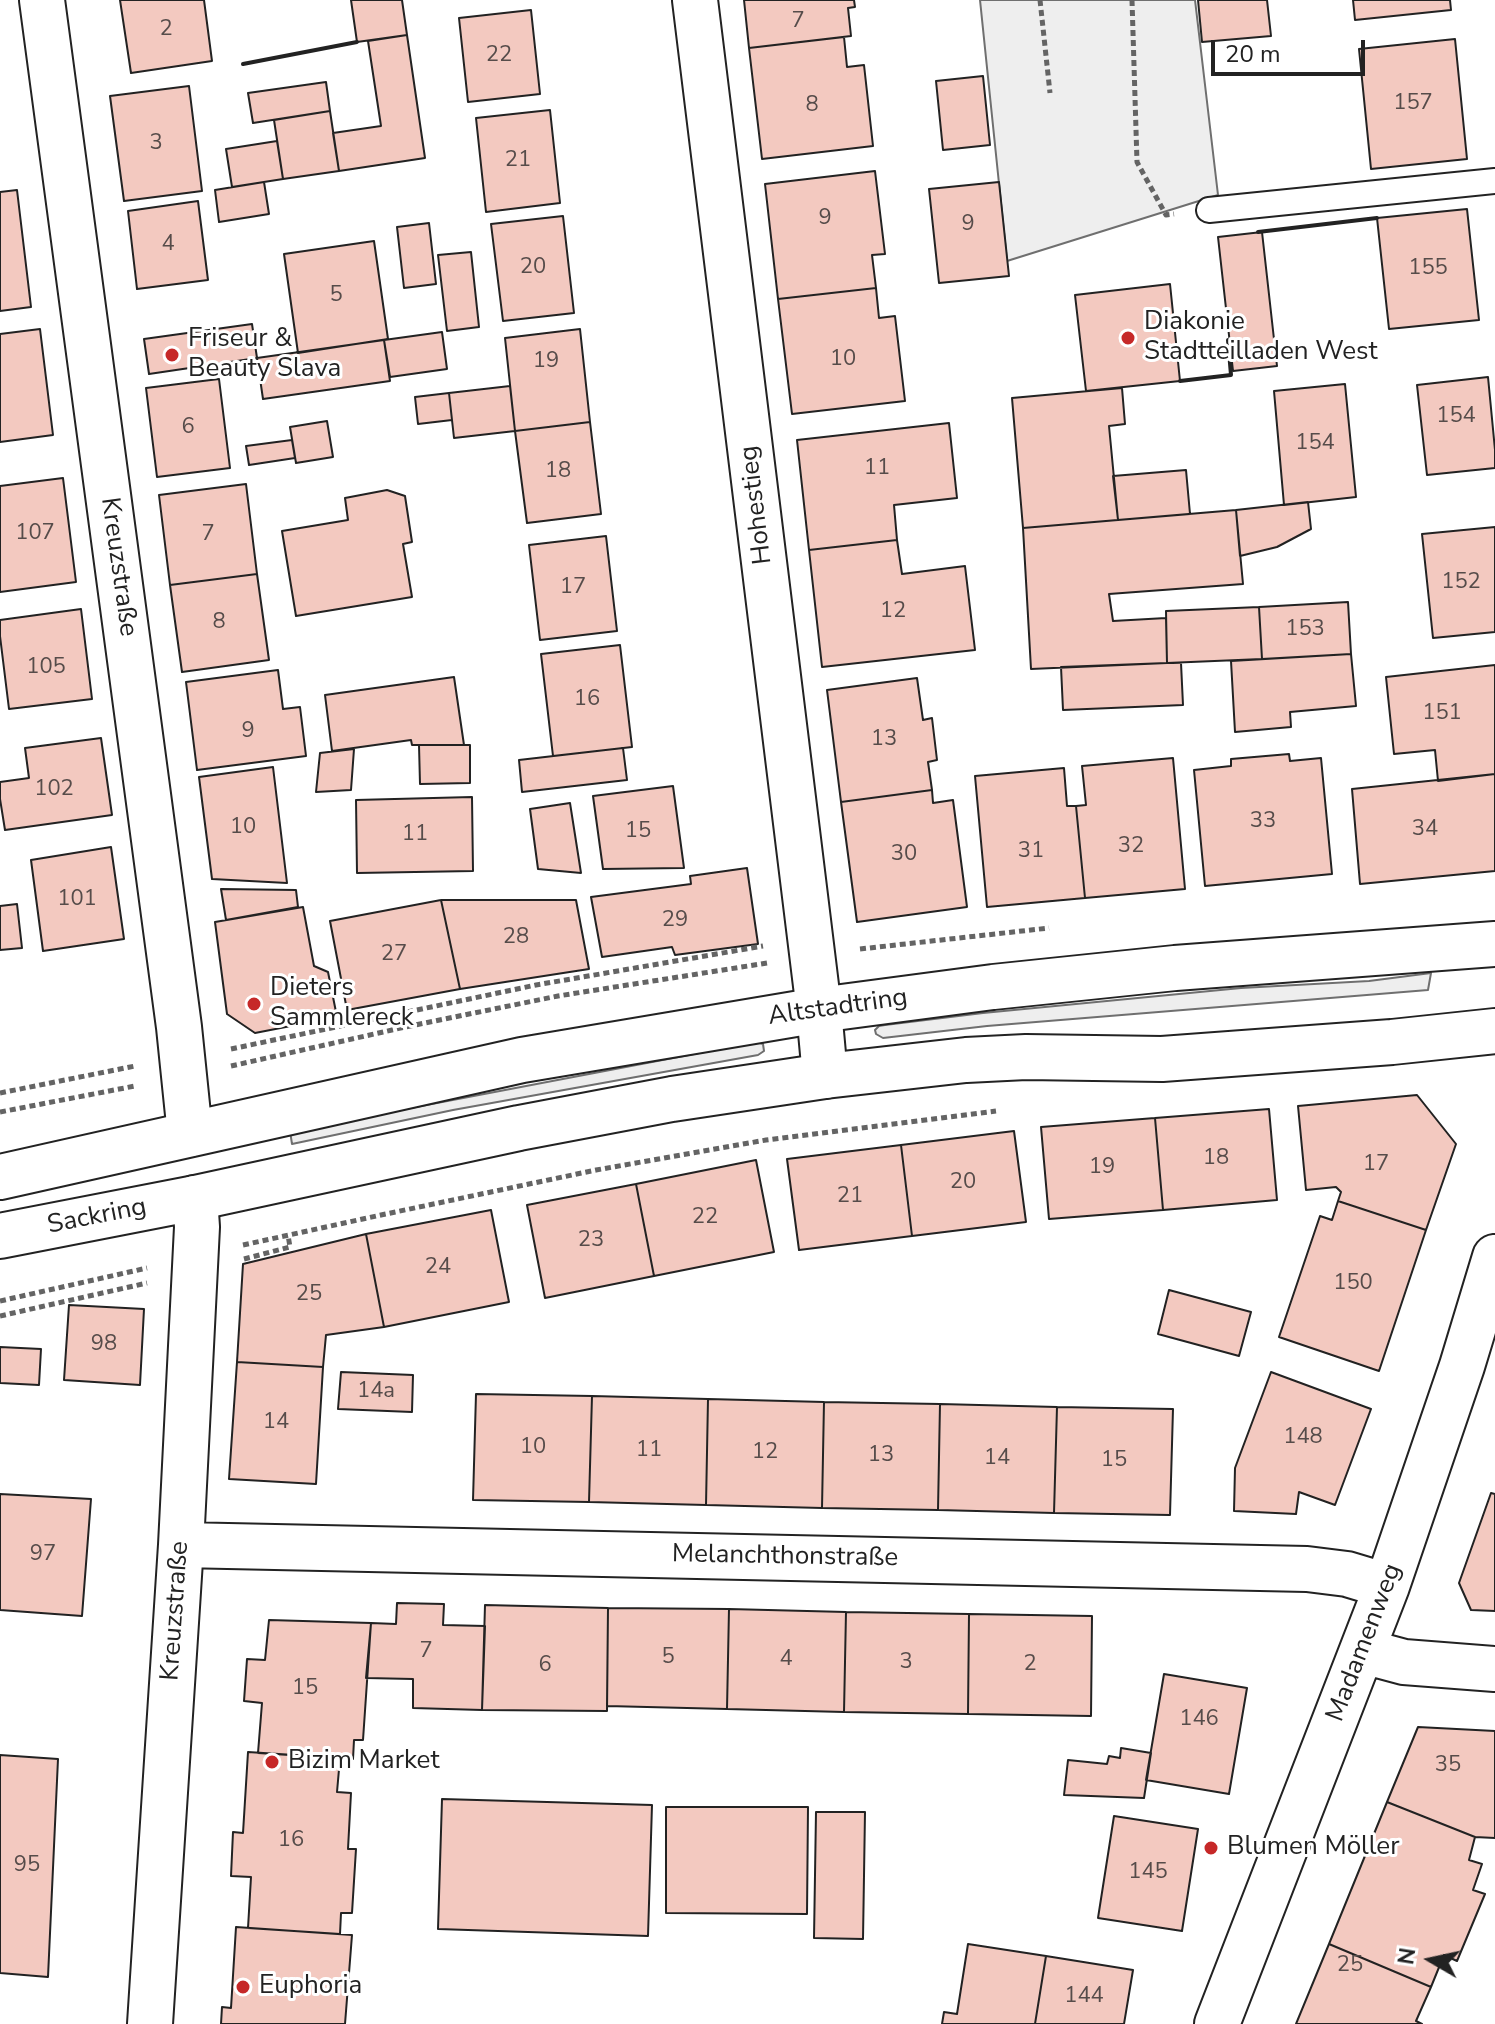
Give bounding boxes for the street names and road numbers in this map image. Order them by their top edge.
street label: Hohestieg [734,444,780,566]
street label: Kreuzstraße [93,496,143,638]
street label: Altstadtring [766,983,910,1033]
street label: Sackring [45,1192,149,1242]
street label: Melanchthonstraße [672,1539,898,1575]
street label: Kreuzstraße [156,1540,196,1682]
street label: Madamenweg [1321,1560,1409,1726]

